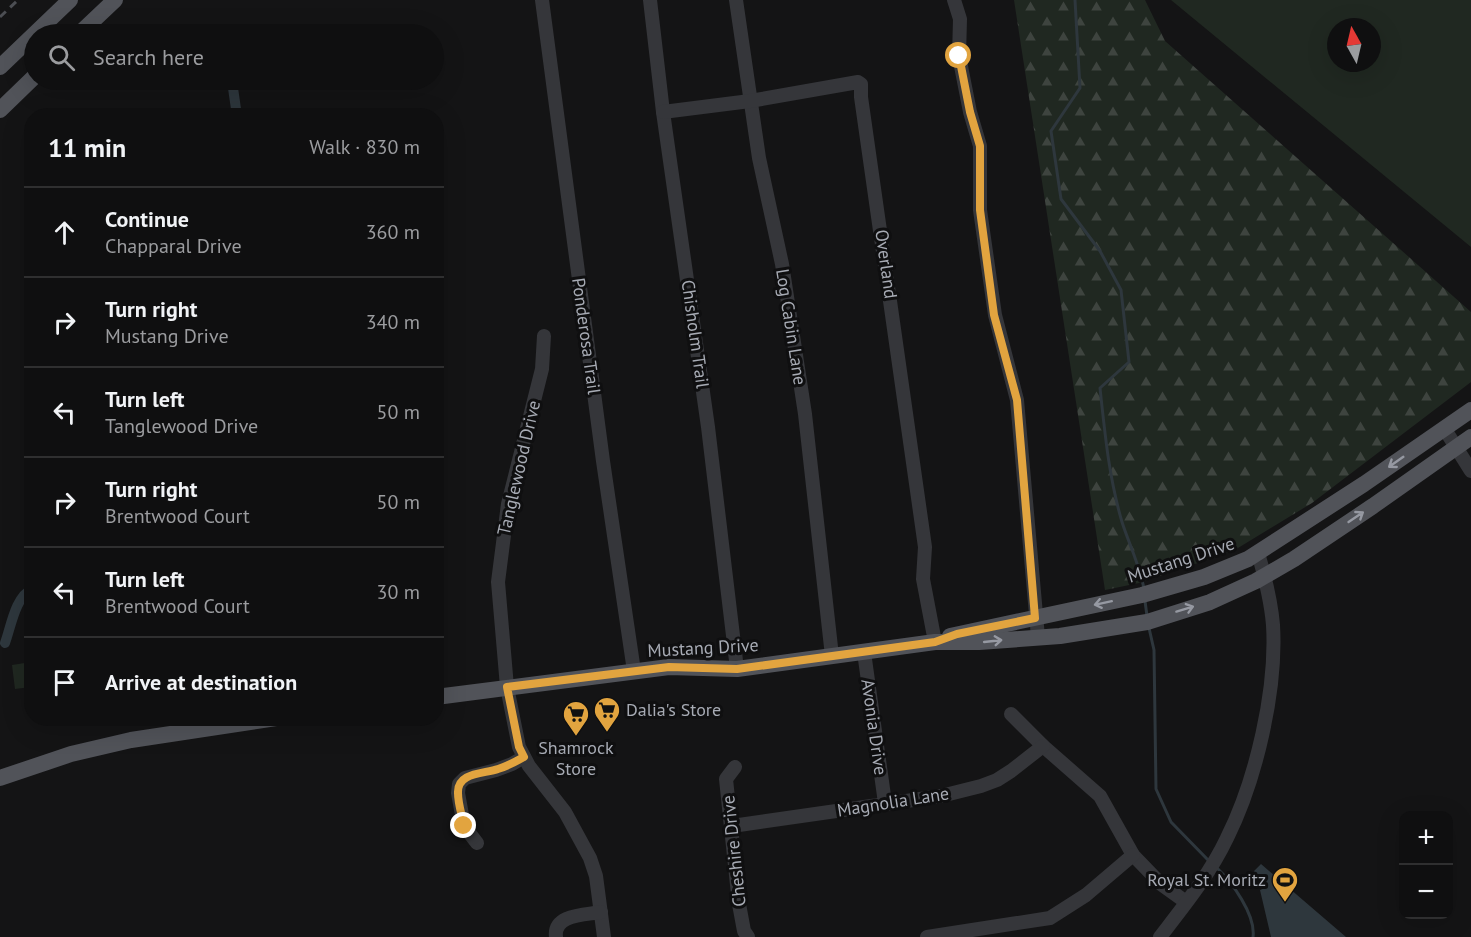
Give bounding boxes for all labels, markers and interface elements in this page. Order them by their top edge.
north arrow [1327,18,1381,72]
search box [24,24,444,90]
icon: search [45,41,78,74]
route start [945,42,971,68]
text: Search here [93,43,204,71]
text: 11 min [48,131,126,164]
text: Walk · 830 m [309,134,420,160]
text: Continue [105,205,189,233]
icon: ahead [48,216,81,249]
text: 360 m [366,219,420,245]
street label: Overland [870,228,903,300]
text: Chapparal Drive [105,233,242,259]
street label: Log Cabin Lane [771,267,812,387]
street label: Ponderosa Trail [567,276,606,396]
street label: Chisholm Trail [676,278,715,390]
text: Turn right [105,295,197,323]
icon: right [48,306,81,339]
text: 340 m [366,309,420,335]
text: Mustang Drive [105,323,229,349]
text: Turn left [105,385,185,413]
icon: left [48,396,81,429]
street label: Tanglewood Drive [492,398,545,538]
text: 50 m [377,399,420,425]
text: Tanglewood Drive [105,413,258,439]
one-way arrow [1388,455,1405,468]
text: Turn right [105,475,197,503]
icon: right [48,486,81,519]
text: 50 m [377,489,420,515]
text: Brentwood Court [105,503,250,529]
one-way arrow [1347,511,1363,523]
street label: Mustang Drive [1124,531,1237,588]
text: Turn left [105,565,185,593]
icon: left [48,576,81,609]
text: 30 m [377,579,420,605]
text: Brentwood Court [105,593,250,619]
one-way arrow [1094,598,1113,610]
one-way arrow [1175,603,1194,614]
street label: Mustang Drive [647,633,759,662]
one-way arrow [983,635,1003,646]
icon: arrive [48,666,81,699]
text: Arrive at destination [105,668,297,696]
street label: Avonia Drive [856,677,893,776]
supermarket icon: Dalia's Store [592,695,622,733]
place label: Dalia's Store [626,698,721,721]
supermarket icon: Shamrock Store [561,699,591,737]
place label: Shamrock Store [538,736,614,780]
street label: Magnolia Lane [835,781,951,822]
street label: Cheshire Drive [716,794,751,908]
map controls [1399,811,1453,919]
button: + [1399,811,1453,865]
route end [450,812,476,838]
sports icon: Royal St. Moritz [1270,865,1300,903]
button: − [1399,865,1453,919]
place label: Royal St. Moritz [1147,868,1266,891]

